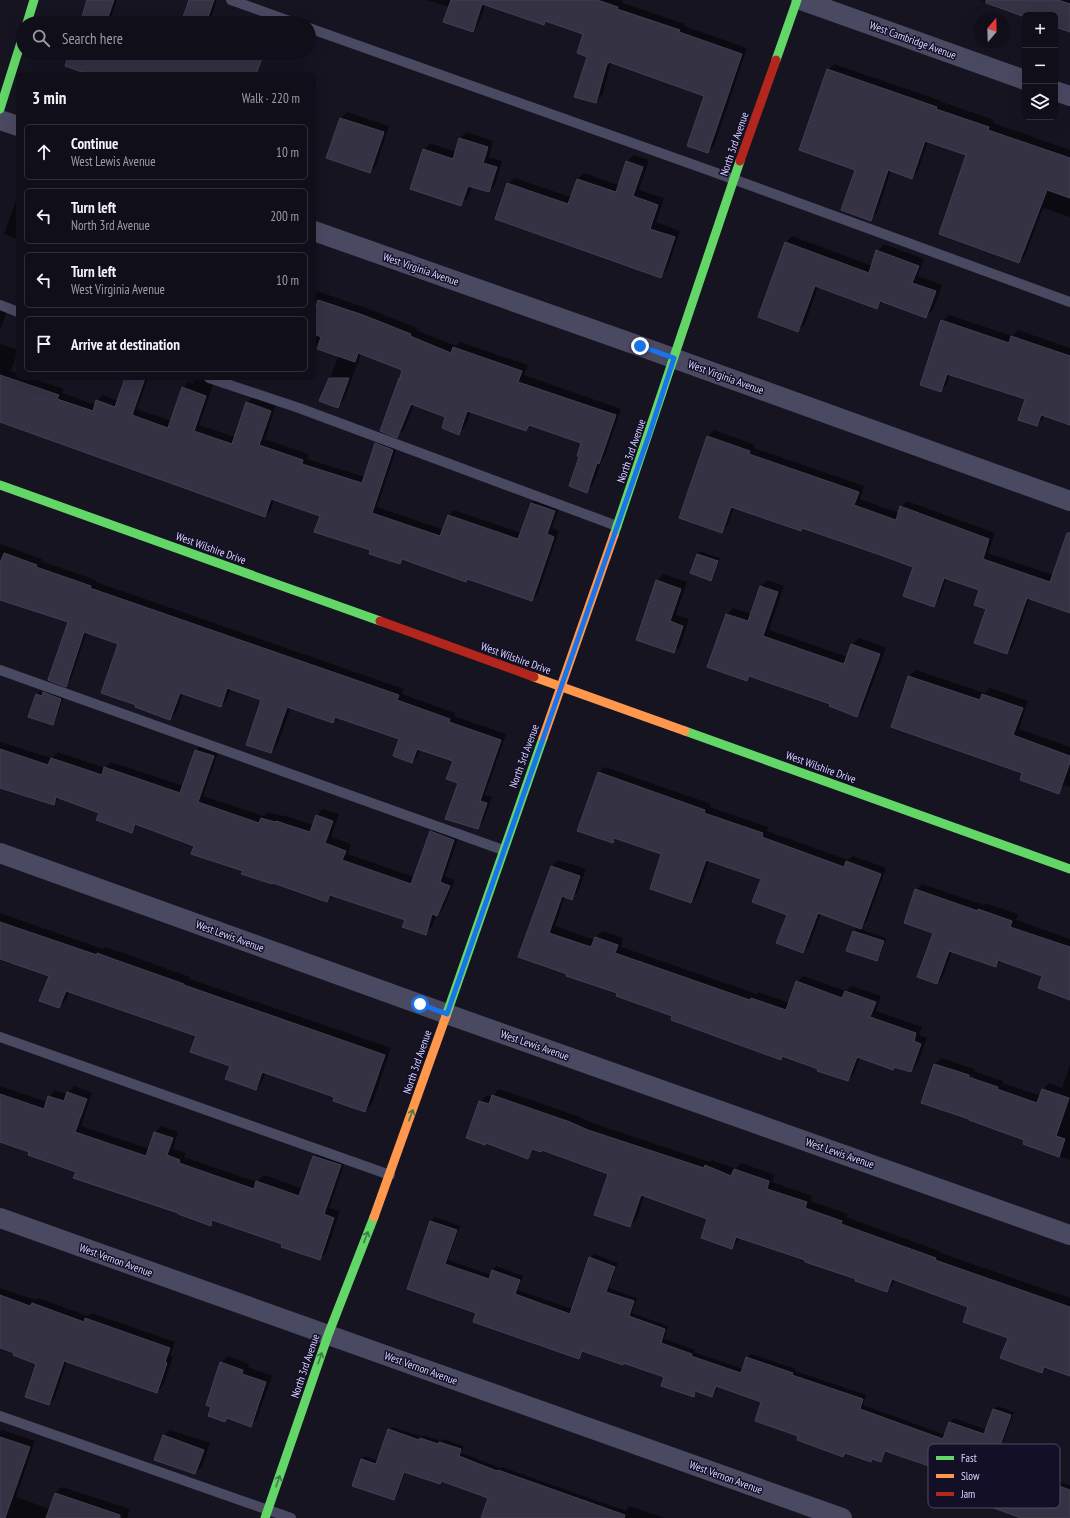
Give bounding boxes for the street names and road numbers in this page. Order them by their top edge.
street label: West Cambridge Avenue [868,18,959,62]
street label: North 3rd Avenue [717,110,752,178]
street label: West Virginia Avenue [381,249,461,289]
street label: West Virginia Avenue [686,357,766,397]
street label: North 3rd Avenue [614,417,649,485]
street label: West Wilshire Drive [174,529,248,567]
street label: West Wilshire Drive [479,639,553,677]
street label: North 3rd Avenue [506,722,542,790]
street label: West Wilshire Drive [784,748,858,786]
street label: West Lewis Avenue [194,917,266,955]
street label: West Lewis Avenue [499,1027,572,1063]
street label: North 3rd Avenue [400,1028,435,1096]
street label: West Lewis Avenue [804,1135,877,1171]
street label: West Vernon Avenue [78,1240,155,1280]
street label: North 3rd Avenue [288,1332,323,1400]
street label: West Vernon Avenue [383,1348,460,1388]
street label: West Vernon Avenue [688,1457,765,1497]

